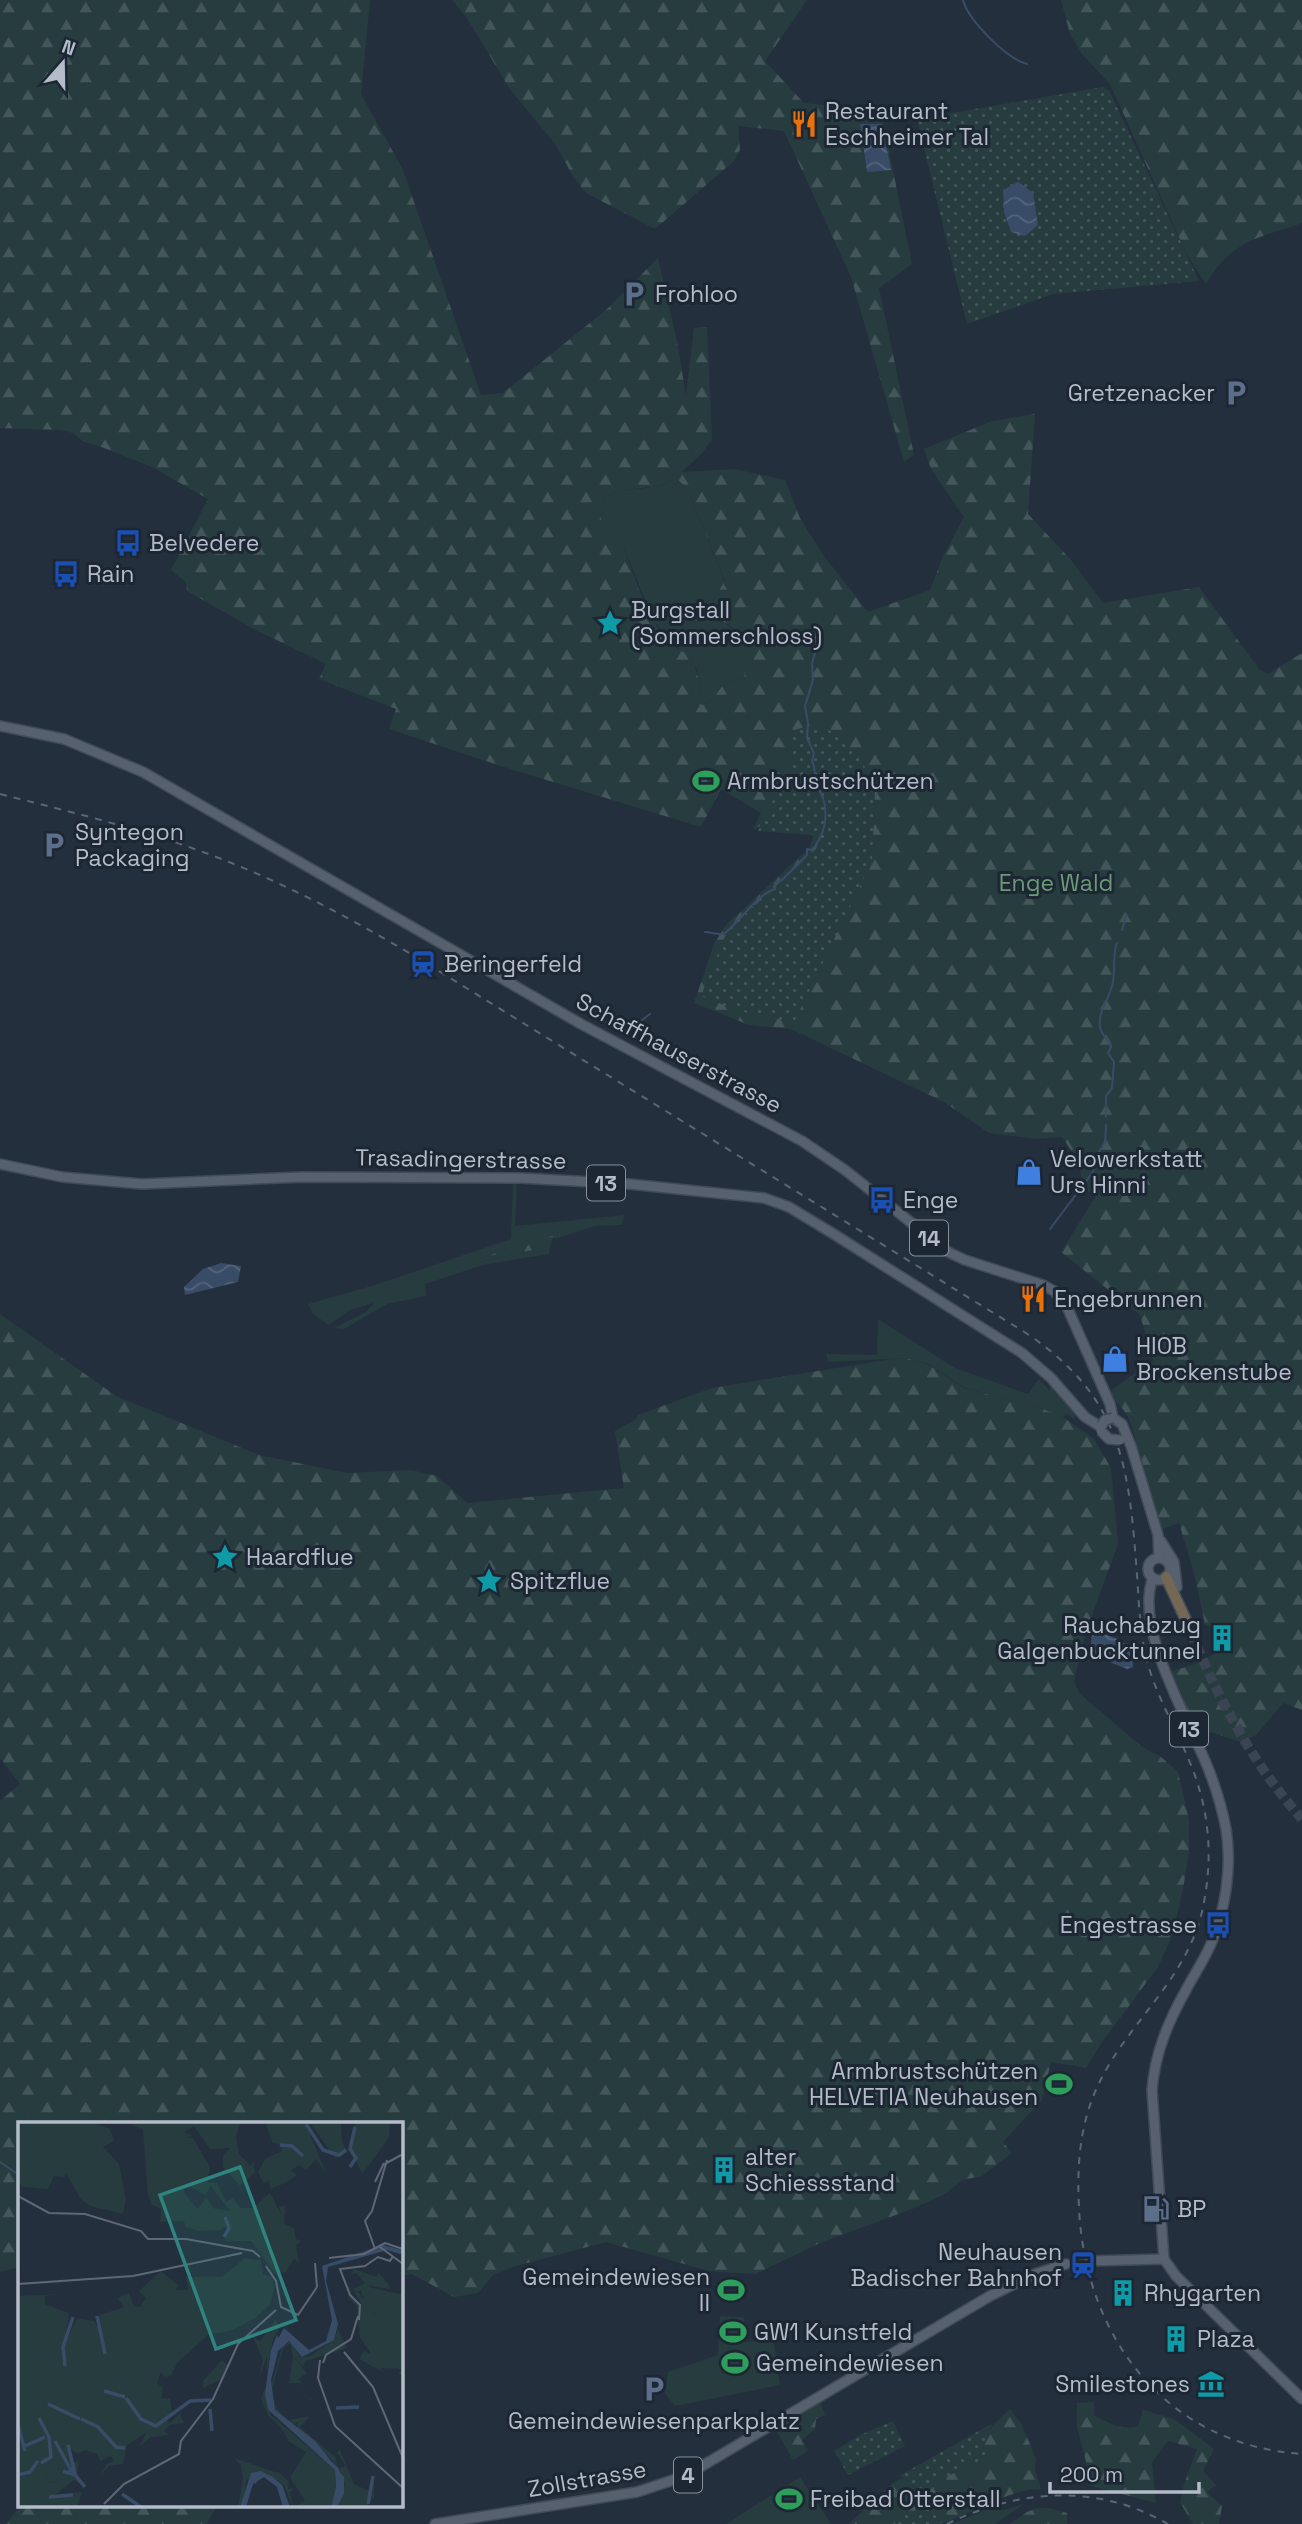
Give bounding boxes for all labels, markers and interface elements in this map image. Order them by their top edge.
north arrow [28,28,98,98]
text: N [58,34,79,61]
place label: Restaurant Eschheimer Tal [825,96,989,152]
restaurant icon: Restaurant Eschheimer Tal [789,109,819,139]
parking icon: Frohloo [619,279,649,309]
place label: Frohloo [655,279,738,309]
place label: Gretzenacker [1068,378,1215,408]
parking icon: Gretzenacker [1221,378,1251,408]
bus stop icon: Belvedere [113,528,143,558]
place label: Belvedere [149,528,259,558]
bus stop icon: Rain [51,559,81,589]
place label: Rain [87,559,134,589]
place label: Burgstall (Sommerschloss) [631,595,822,651]
place icon: Burgstall (Sommerschloss) [595,608,625,638]
sports icon: Armbrustschützen [691,766,721,796]
place label: Armbrustschützen [727,766,934,796]
place label: Syntegon Packaging [75,817,190,873]
parking icon: Syntegon Packaging [39,830,69,860]
park label: Enge Wald [999,868,1113,898]
station icon: Beringerfeld [408,949,438,979]
place label: Beringerfeld [444,949,582,979]
street label: Schaffhauserstrasse [571,986,787,1120]
street label: Trasadingerstrasse [355,1142,567,1176]
place label: Velowerkstatt Urs Hinni [1050,1144,1203,1200]
shop icon: Velowerkstatt Urs Hinni [1014,1157,1044,1187]
road number: 13 [587,1166,625,1200]
bus stop icon: Enge [867,1185,897,1215]
place label: Enge [903,1185,958,1215]
road number: 14 [910,1220,948,1256]
restaurant icon: Engebrunnen [1018,1284,1048,1314]
place label: Engebrunnen [1054,1284,1203,1314]
place label: HIOB Brockenstube [1136,1331,1292,1387]
shop icon: HIOB Brockenstube [1100,1344,1130,1374]
place icon: Haardflue [210,1542,240,1572]
place label: Haardflue [246,1542,354,1572]
place icon: Spitzflue [474,1566,504,1596]
place label: Spitzflue [510,1566,610,1596]
place label: Rauchabzug Galgenbucktunnel [997,1610,1201,1666]
building icon: Rauchabzug Galgenbucktunnel [1207,1623,1237,1653]
road number: 13 [1170,1712,1208,1746]
place label: Engestrasse [1060,1910,1197,1940]
bus stop icon: Engestrasse [1203,1910,1233,1940]
place label: Armbrustschützen HELVETIA Neuhausen [809,2056,1038,2112]
sports icon: Armbrustschützen HELVETIA Neuhausen [1044,2069,1074,2099]
inset map [18,2122,402,2506]
place label: alter Schiessstand [745,2142,895,2198]
building icon: alter Schiessstand [709,2155,739,2185]
fuel station icon: BP [1141,2194,1171,2224]
place label: BP [1177,2194,1206,2224]
place label: Neuhausen Badischer Bahnhof [851,2237,1062,2293]
station icon: Neuhausen Badischer Bahnhof [1068,2250,1098,2280]
place label: Gemeindewiesen II [522,2262,710,2318]
sports icon: Gemeindewiesen II [716,2275,746,2305]
building icon: Rhygarten [1108,2278,1138,2308]
place label: Rhygarten [1144,2278,1261,2308]
sports icon: GW1 Kunstfeld [718,2317,748,2347]
place label: GW1 Kunstfeld [754,2317,912,2347]
building icon: Plaza [1161,2324,1191,2354]
place label: Plaza [1197,2324,1255,2354]
sports icon: Gemeindewiesen [720,2348,750,2378]
place label: Gemeindewiesen [756,2348,944,2378]
place label: Smilestones [1055,2369,1190,2399]
museum icon: Smilestones [1196,2369,1226,2399]
parking icon: Gemeindewiesenparkplatz [639,2374,669,2404]
place label: Gemeindewiesenparkplatz [508,2406,800,2436]
scale bar [1050,2450,1199,2494]
street label: Zollstrasse [525,2454,649,2504]
road number: 4 [674,2458,702,2492]
text: 200 m [1060,2461,1123,2488]
sports icon: Freibad Otterstall [774,2484,804,2514]
place label: Freibad Otterstall [810,2484,1001,2514]

